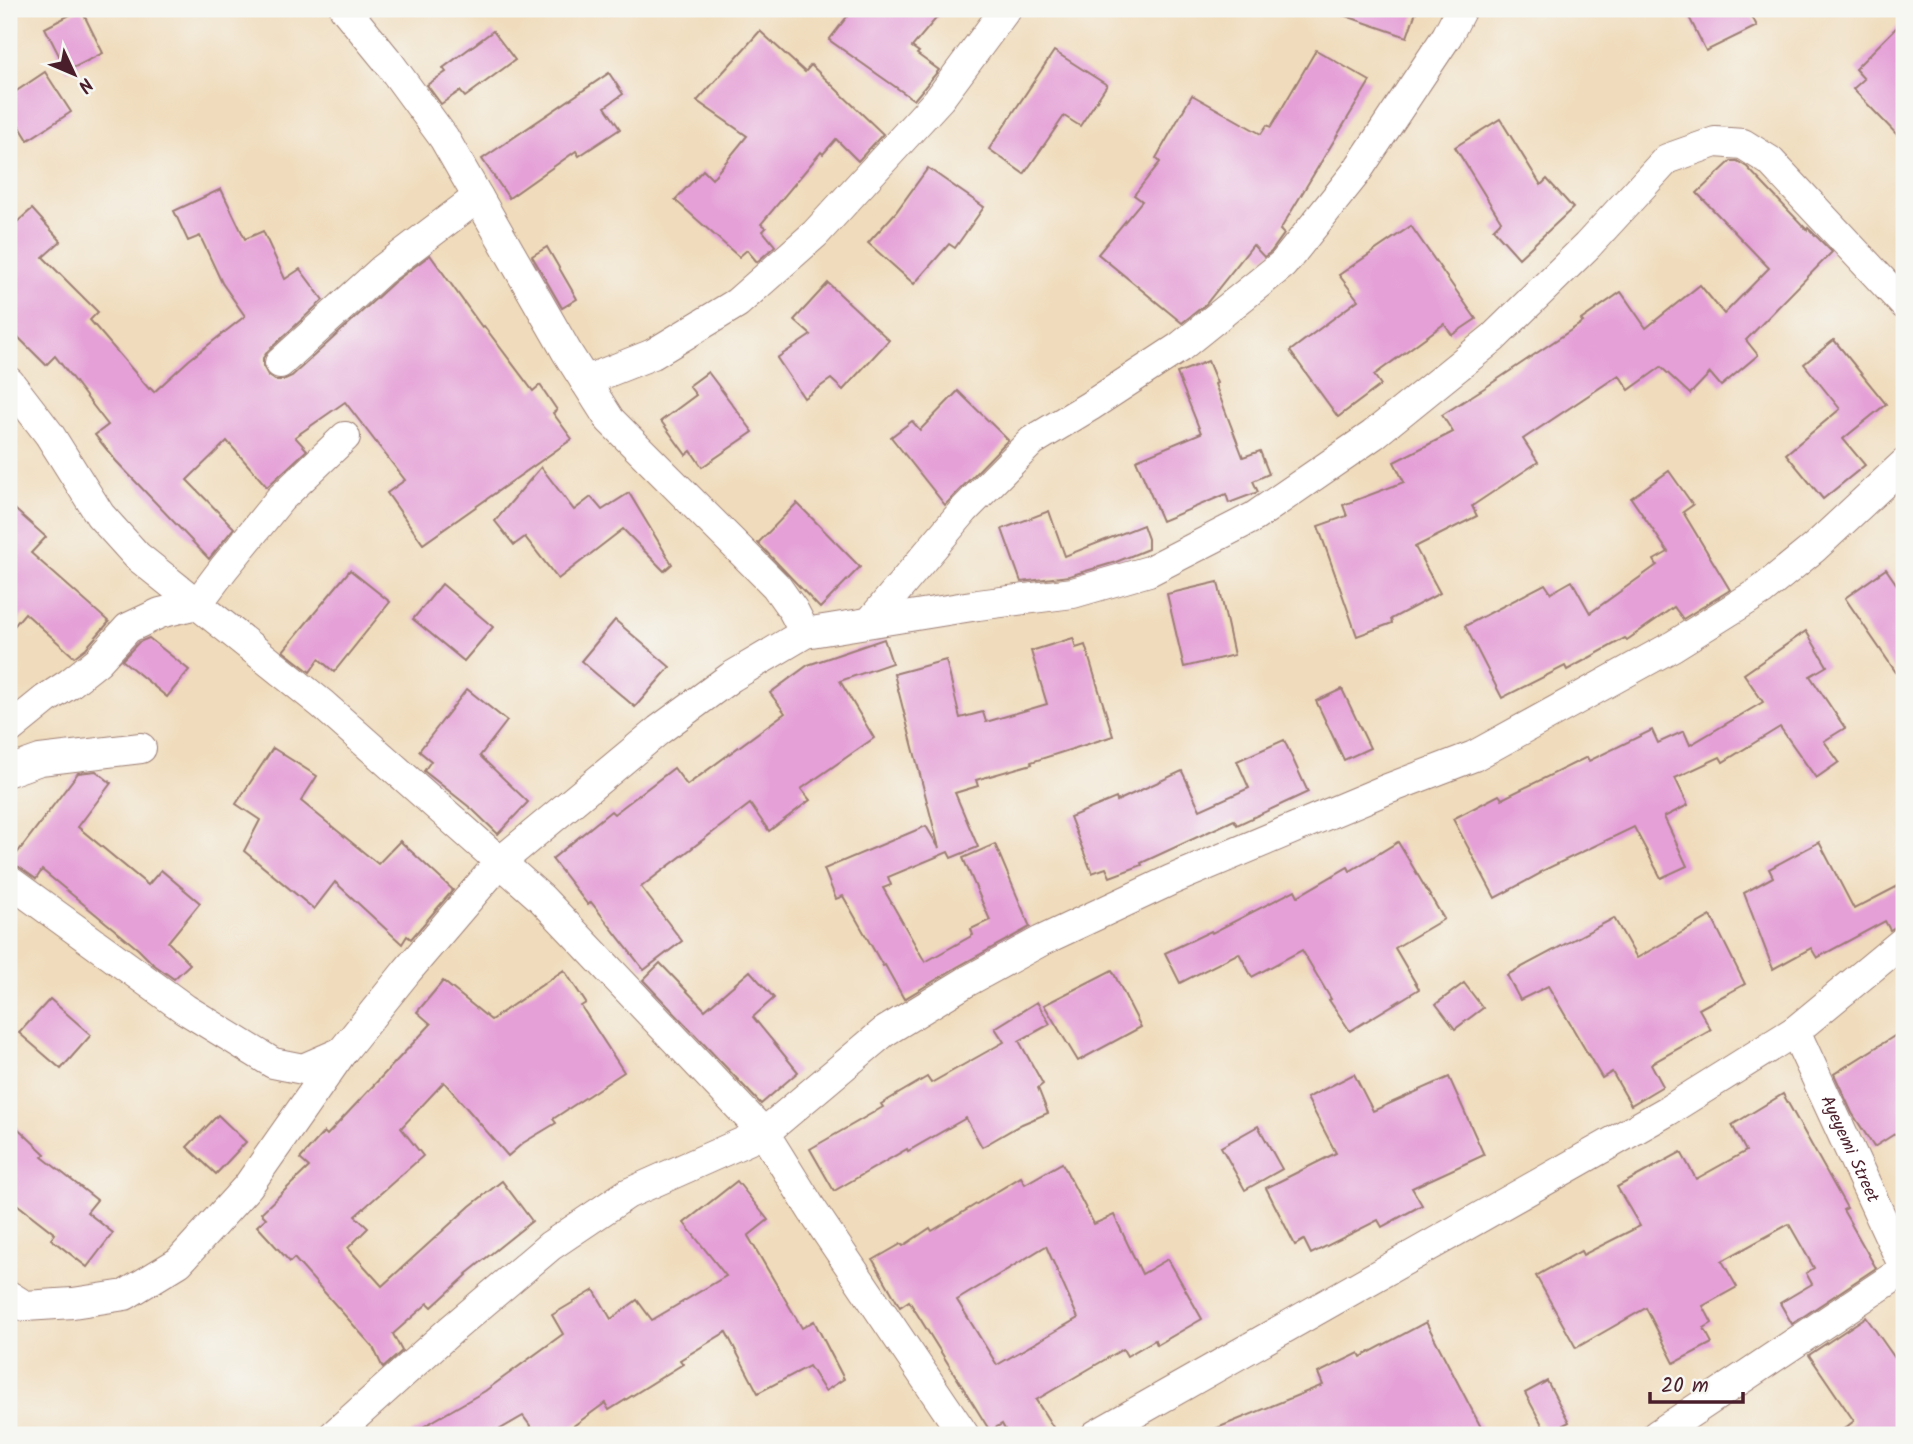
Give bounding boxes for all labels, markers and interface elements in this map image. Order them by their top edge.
north arrow [38,38,108,108]
text: N [70,70,100,99]
street label: Ayeyemi Street [1812,1090,1887,1209]
scale bar [1650,1360,1743,1404]
text: 20 m [1661,1370,1709,1403]

